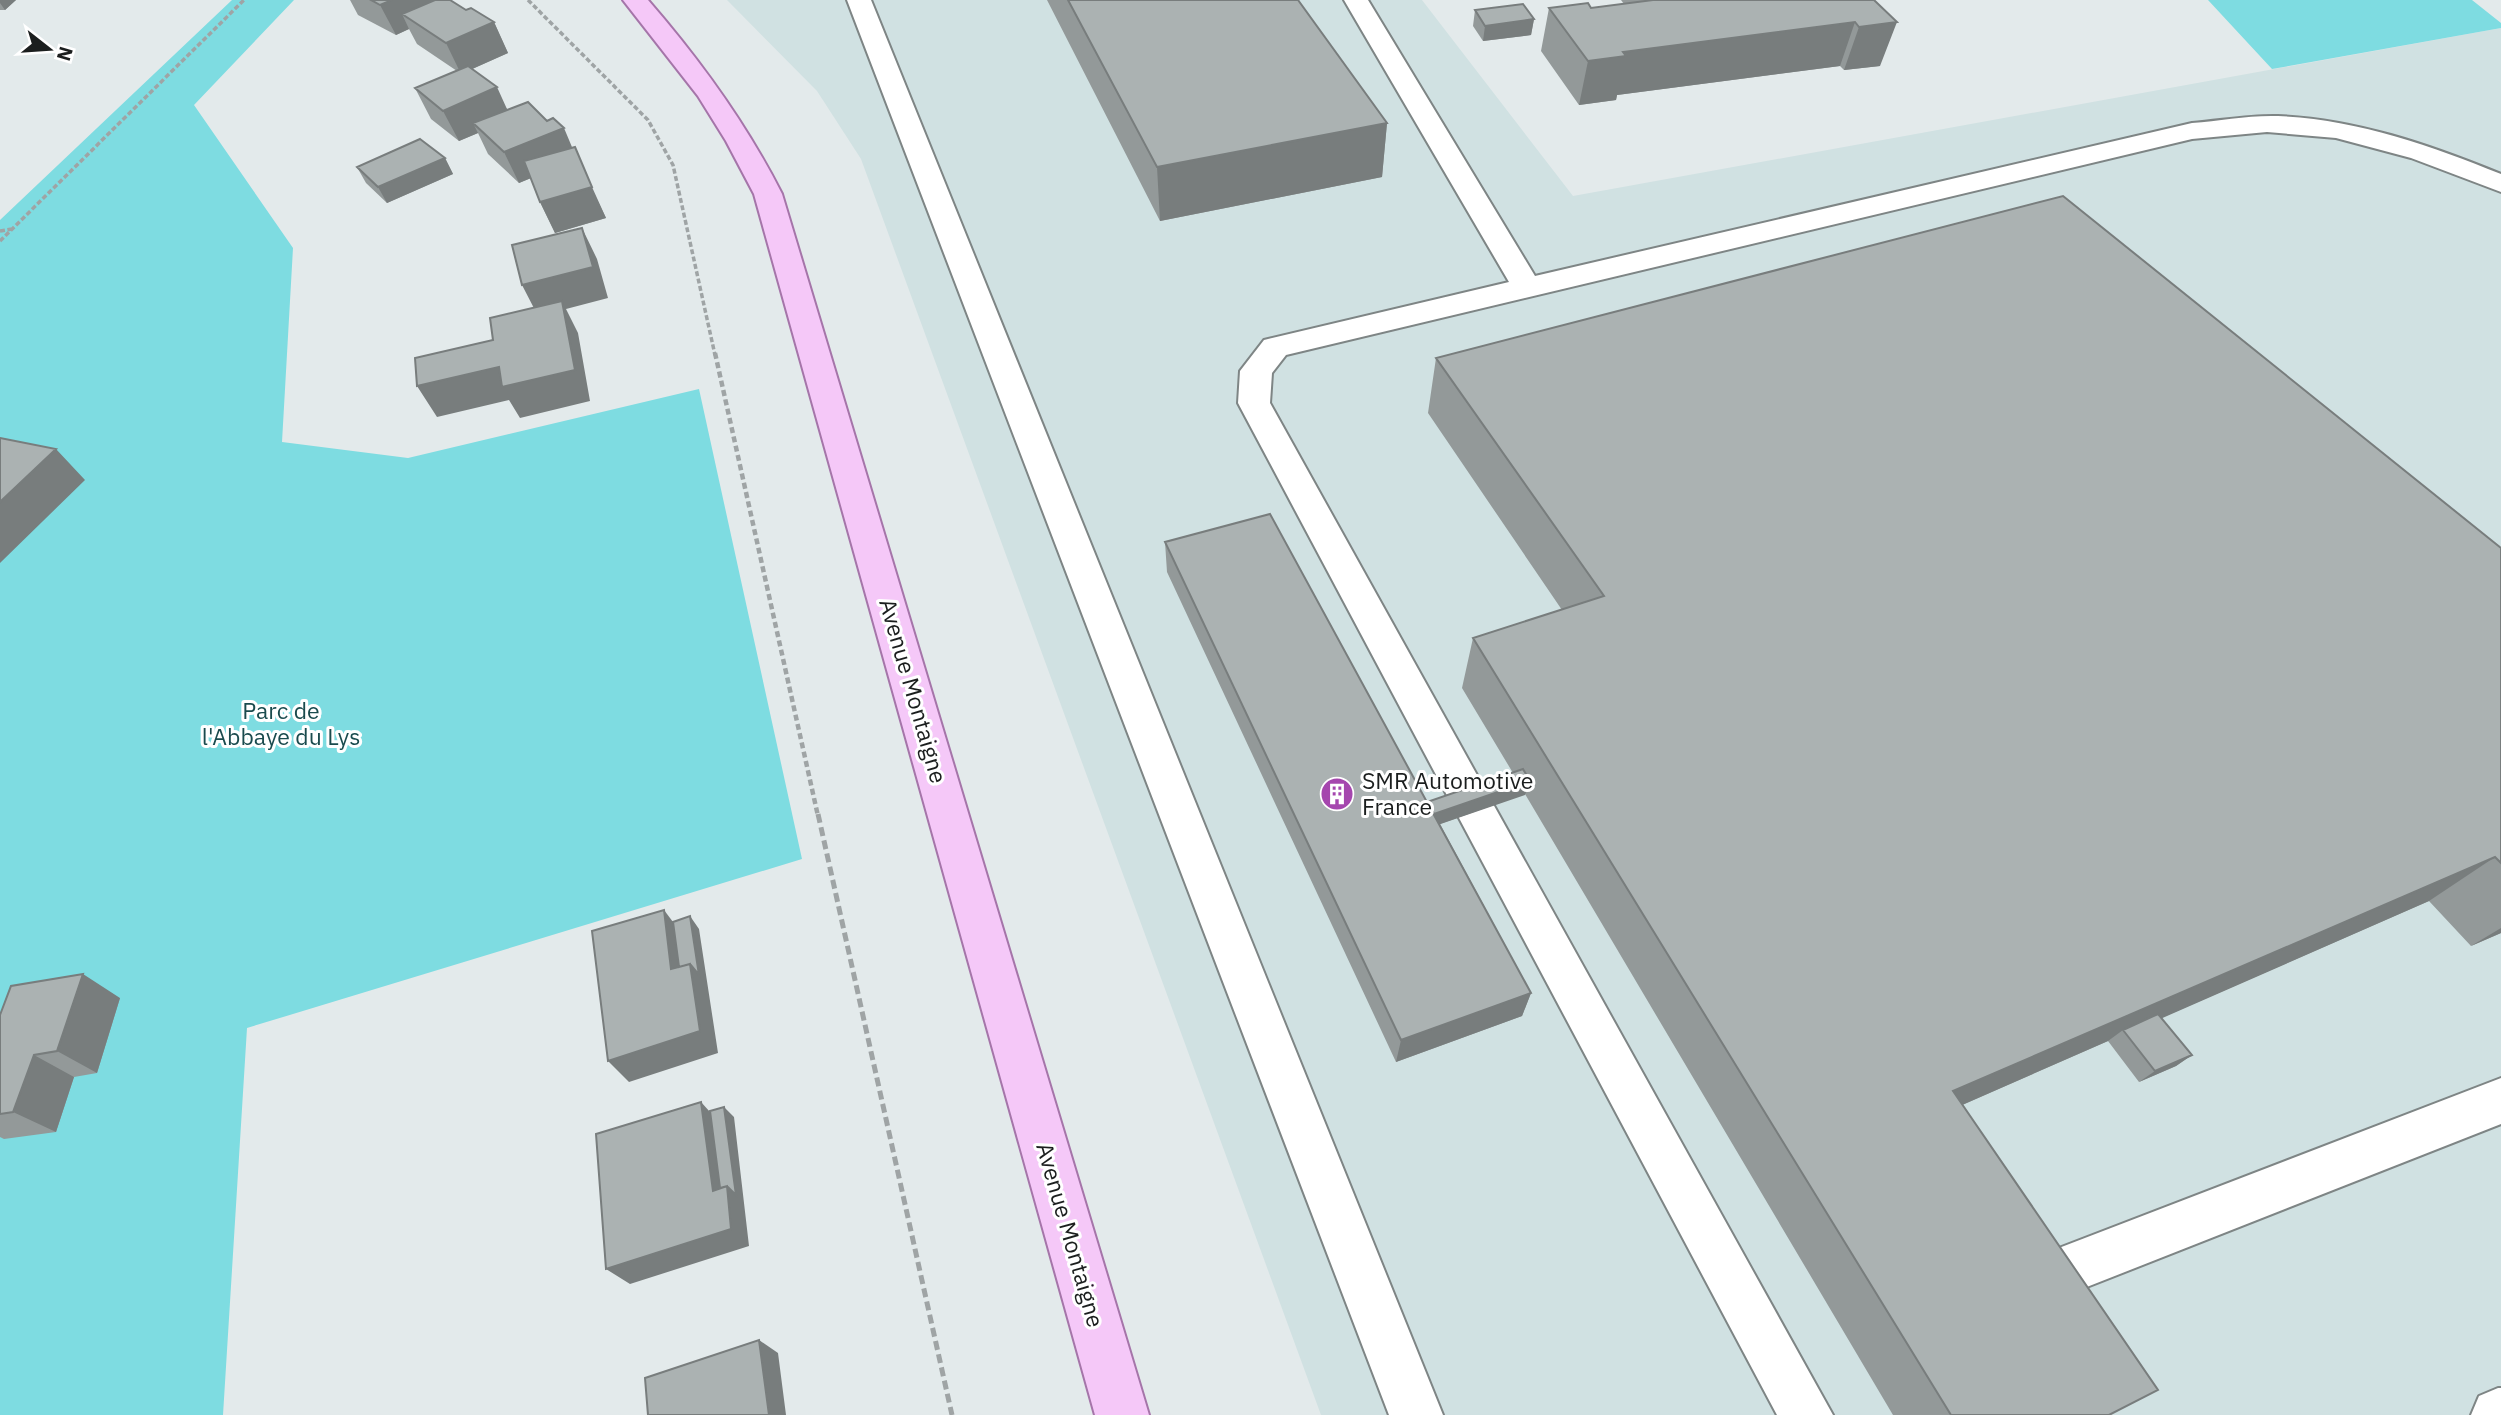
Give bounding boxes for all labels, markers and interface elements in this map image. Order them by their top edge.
north arrow [14,14,84,84]
text: N [52,44,79,64]
street label: Avenue Montaigne [873,595,955,787]
park label: Parc de l'Abbaye du Lys [202,695,360,751]
place label: SMR Automotive France [1362,765,1533,821]
building icon: SMR Automotive France [1318,775,1356,813]
street label: Avenue Montaigne [1030,1139,1112,1331]

